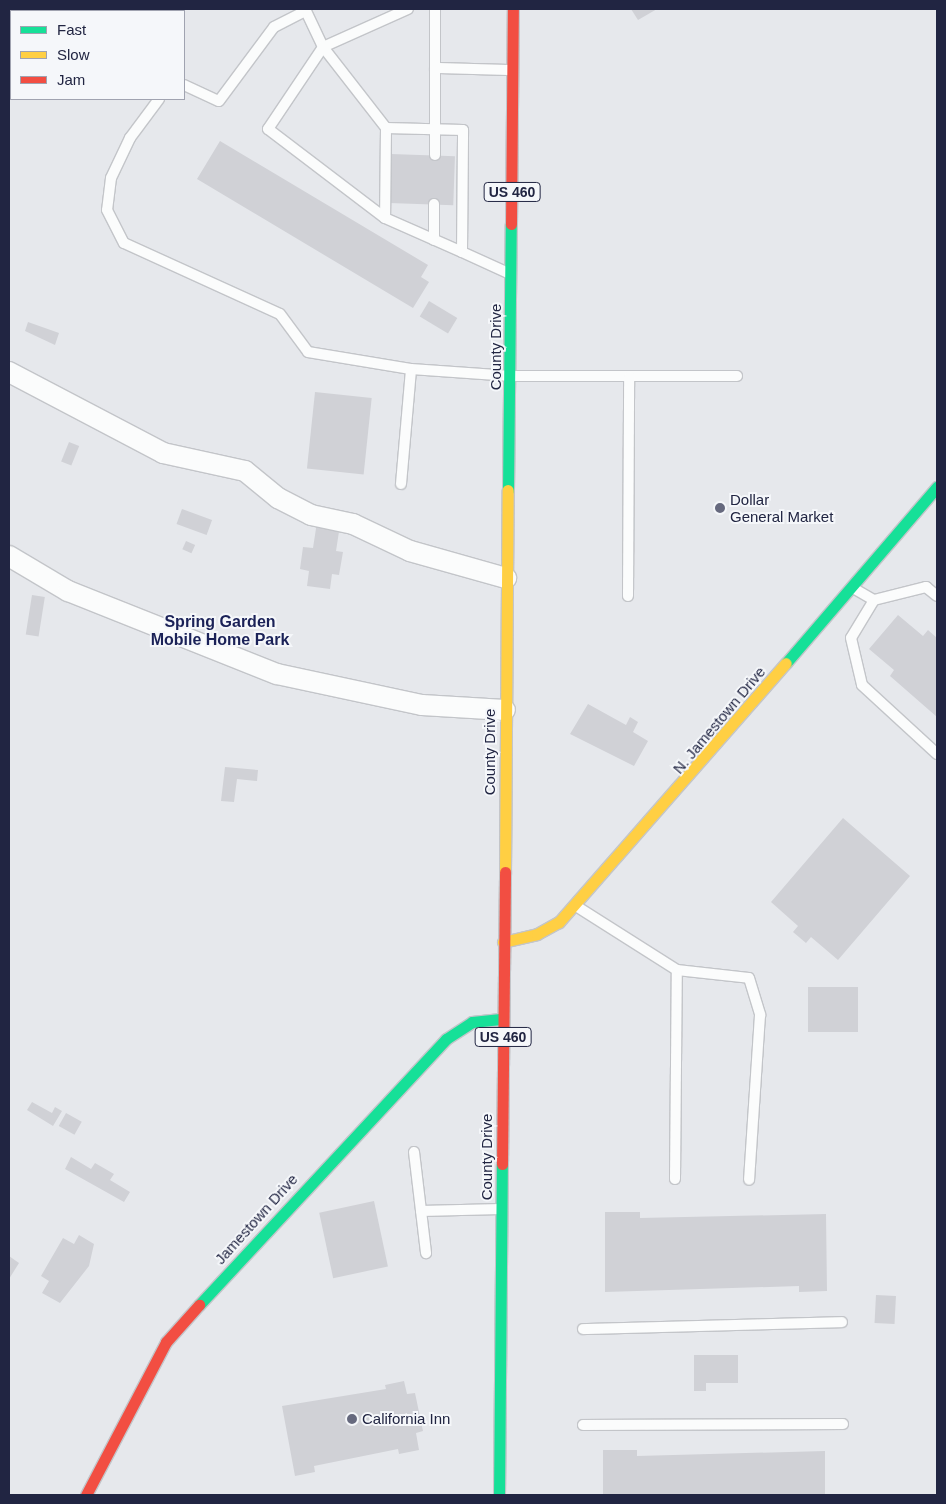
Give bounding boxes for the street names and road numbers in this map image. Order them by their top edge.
road number: US 460 [483,180,541,203]
street label: County Drive [487,304,505,390]
street label: N. Jamestown Drive [669,663,769,777]
street label: County Drive [481,709,499,795]
road number: US 460 [474,1026,532,1048]
street label: County Drive [478,1114,496,1200]
street label: Jamestown Drive [211,1170,301,1268]

